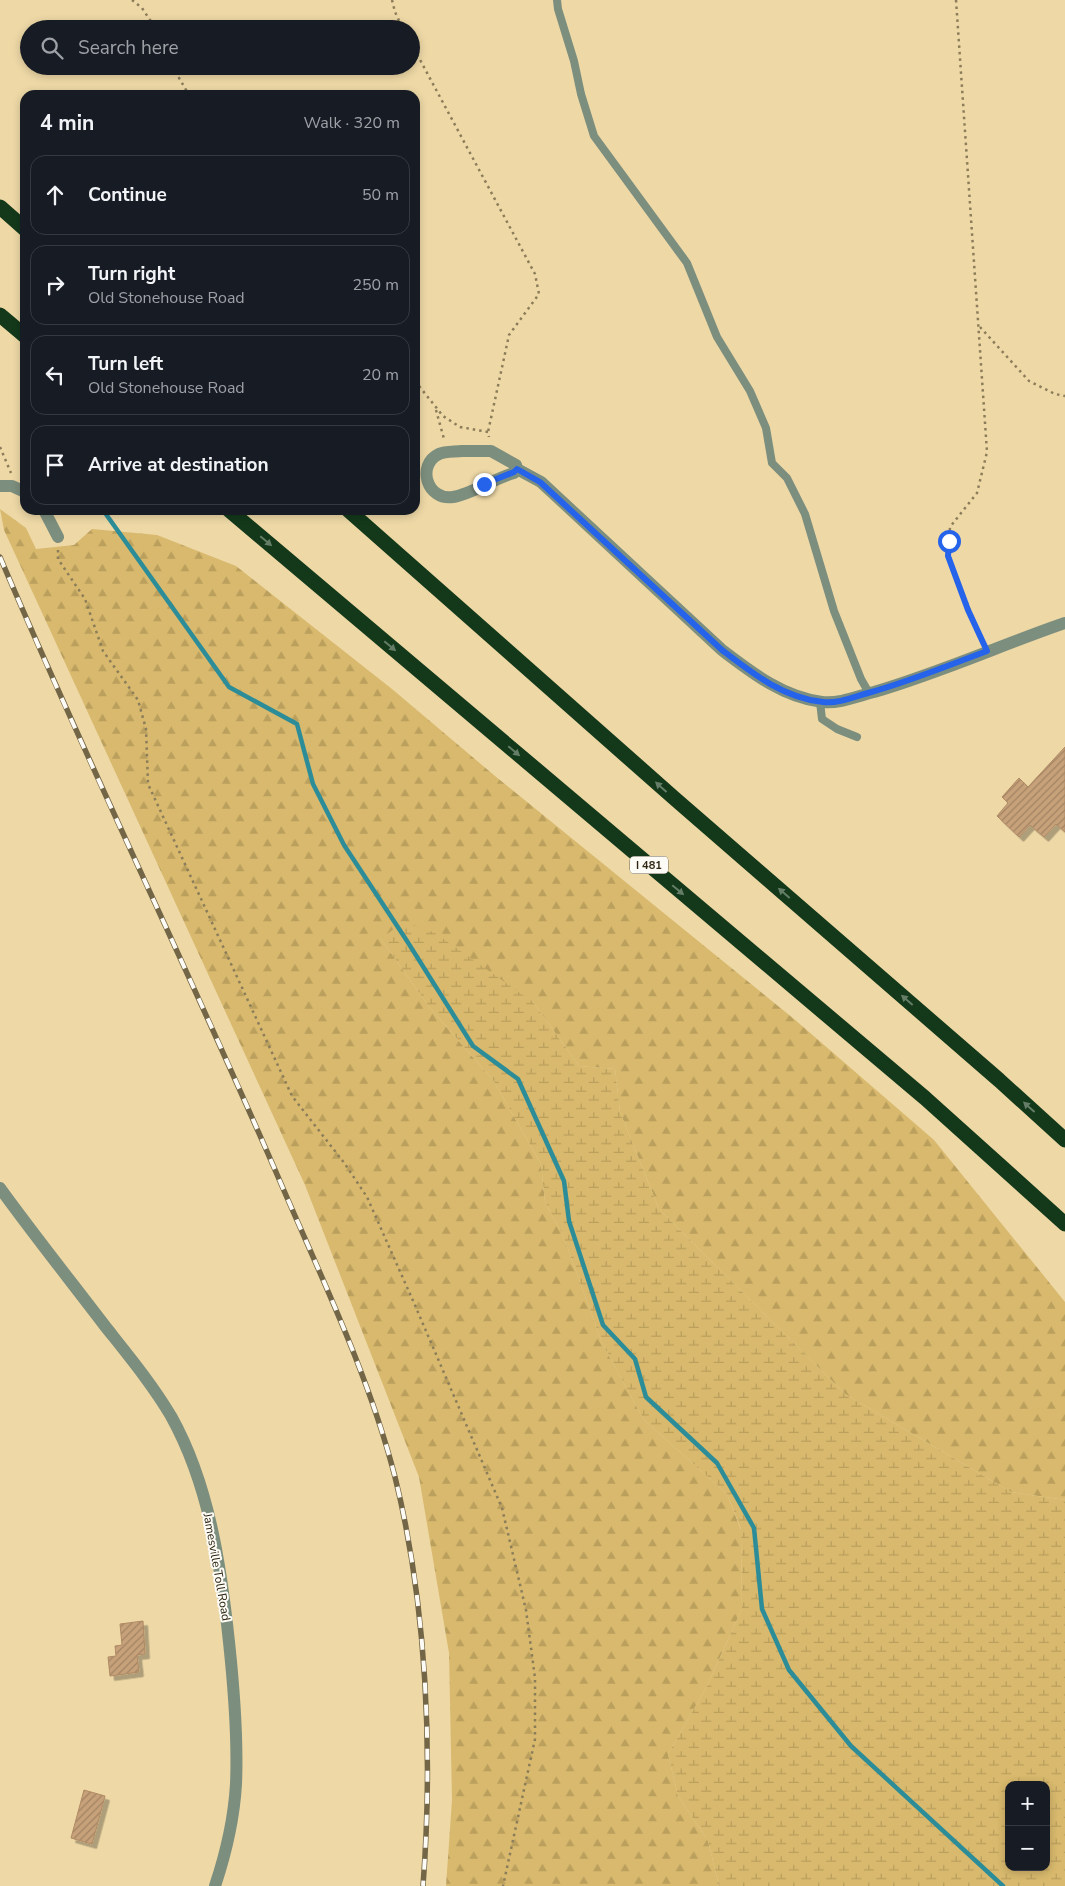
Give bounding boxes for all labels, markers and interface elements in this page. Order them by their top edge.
search box [20,20,420,75]
icon: search [38,34,66,62]
text: Search here [78,35,179,61]
text: 4 min [40,109,94,137]
text: Walk · 320 m [304,112,400,134]
icon: ahead [41,181,69,209]
text: Continue [88,182,167,208]
text: 50 m [362,184,399,206]
text: Turn right [88,261,175,287]
icon: right [41,271,69,299]
text: 250 m [352,274,399,296]
text: Old Stonehouse Road [88,287,245,309]
text: Turn left [88,351,163,377]
icon: left [41,361,69,389]
text: 20 m [362,364,399,386]
text: Old Stonehouse Road [88,377,245,399]
icon: arrive [41,451,69,479]
text: Arrive at destination [88,452,269,478]
route end [473,473,496,496]
route start [938,530,961,553]
one-way arrow [259,536,272,547]
one-way arrow [383,641,396,652]
one-way arrow [508,746,521,757]
one-way arrow [656,781,668,793]
road number: I 481 [630,856,668,874]
one-way arrow [672,885,685,896]
one-way arrow [779,887,791,899]
one-way arrow [901,994,914,1005]
one-way arrow [1023,1101,1035,1113]
street label: Jamesville Toll Road [199,1511,234,1622]
map controls [1005,1781,1050,1871]
button: + [1005,1781,1050,1826]
button: − [1005,1826,1050,1871]

